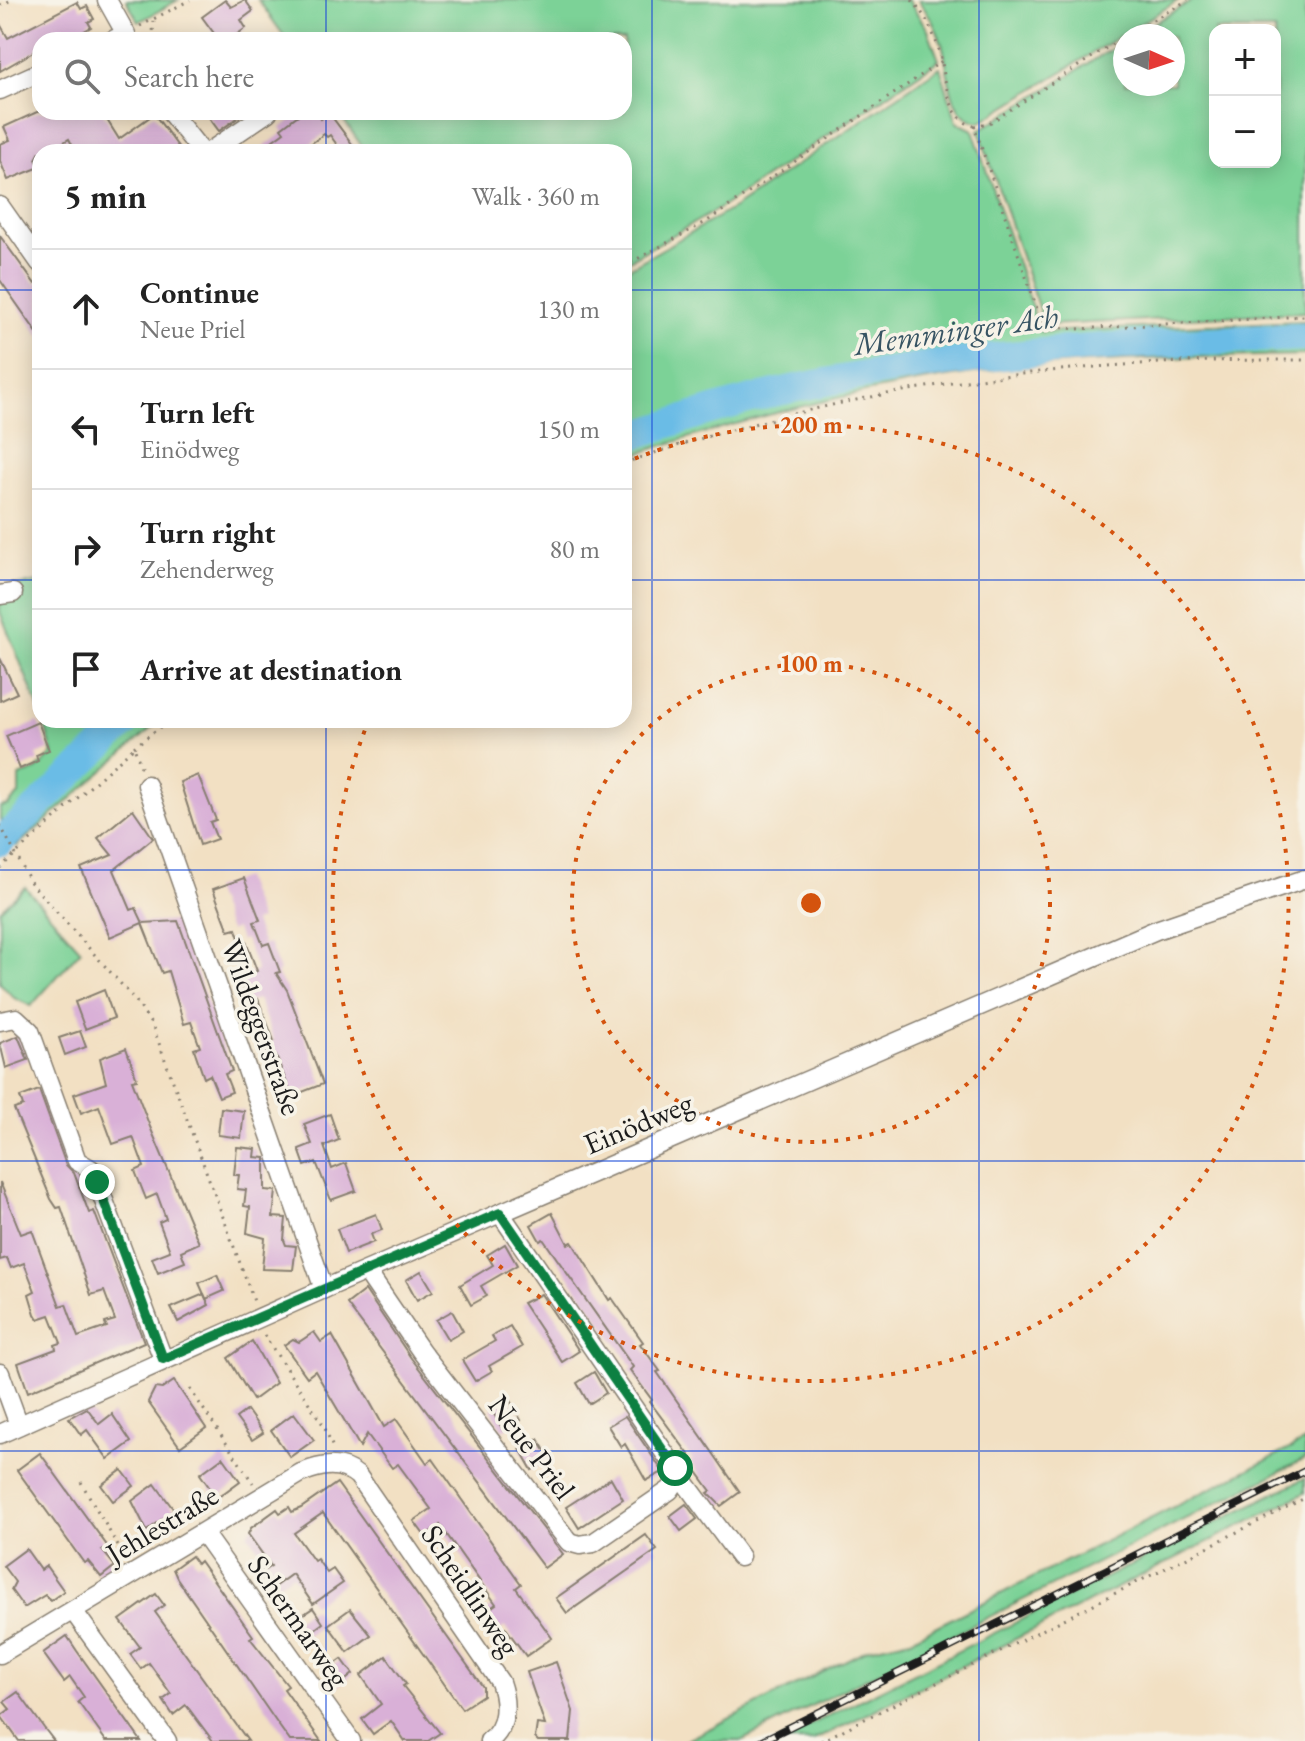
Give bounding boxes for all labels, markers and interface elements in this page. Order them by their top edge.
north arrow [1113,24,1185,96]
map controls [1209,24,1281,168]
button: + [1209,24,1281,96]
search box [32,32,632,120]
icon: search [60,54,104,98]
text: Search here [124,57,254,96]
button: − [1209,96,1281,168]
text: 5 min [64,174,147,218]
text: Walk · 360 m [472,179,600,213]
text: Continue [140,273,259,312]
icon: ahead [64,287,108,331]
text: 130 m [537,292,600,326]
water label: Memminger Ach [849,295,1061,365]
text: Neue Priel [140,312,246,346]
text: Turn left [140,393,254,432]
icon: left [64,407,108,451]
text: 200 m [779,409,843,440]
text: 150 m [537,412,600,446]
text: Einödweg [140,432,239,466]
text: Turn right [140,513,276,552]
icon: right [64,527,108,571]
text: 80 m [550,532,600,566]
text: Zehenderweg [140,552,274,586]
icon: arrive [64,647,108,691]
text: 100 m [779,648,843,679]
text: Arrive at destination [140,650,402,689]
centre of rings [797,889,825,917]
street label: Wildeggerstraße [212,934,312,1120]
street label: Einödweg [578,1082,699,1163]
route end [79,1164,115,1200]
street label: Neue Priel [480,1387,584,1507]
route start [657,1450,693,1486]
street label: Jehlestraße [96,1475,225,1574]
street label: Scheidlinweg [413,1517,530,1664]
street label: Schermarweg [239,1547,359,1696]

